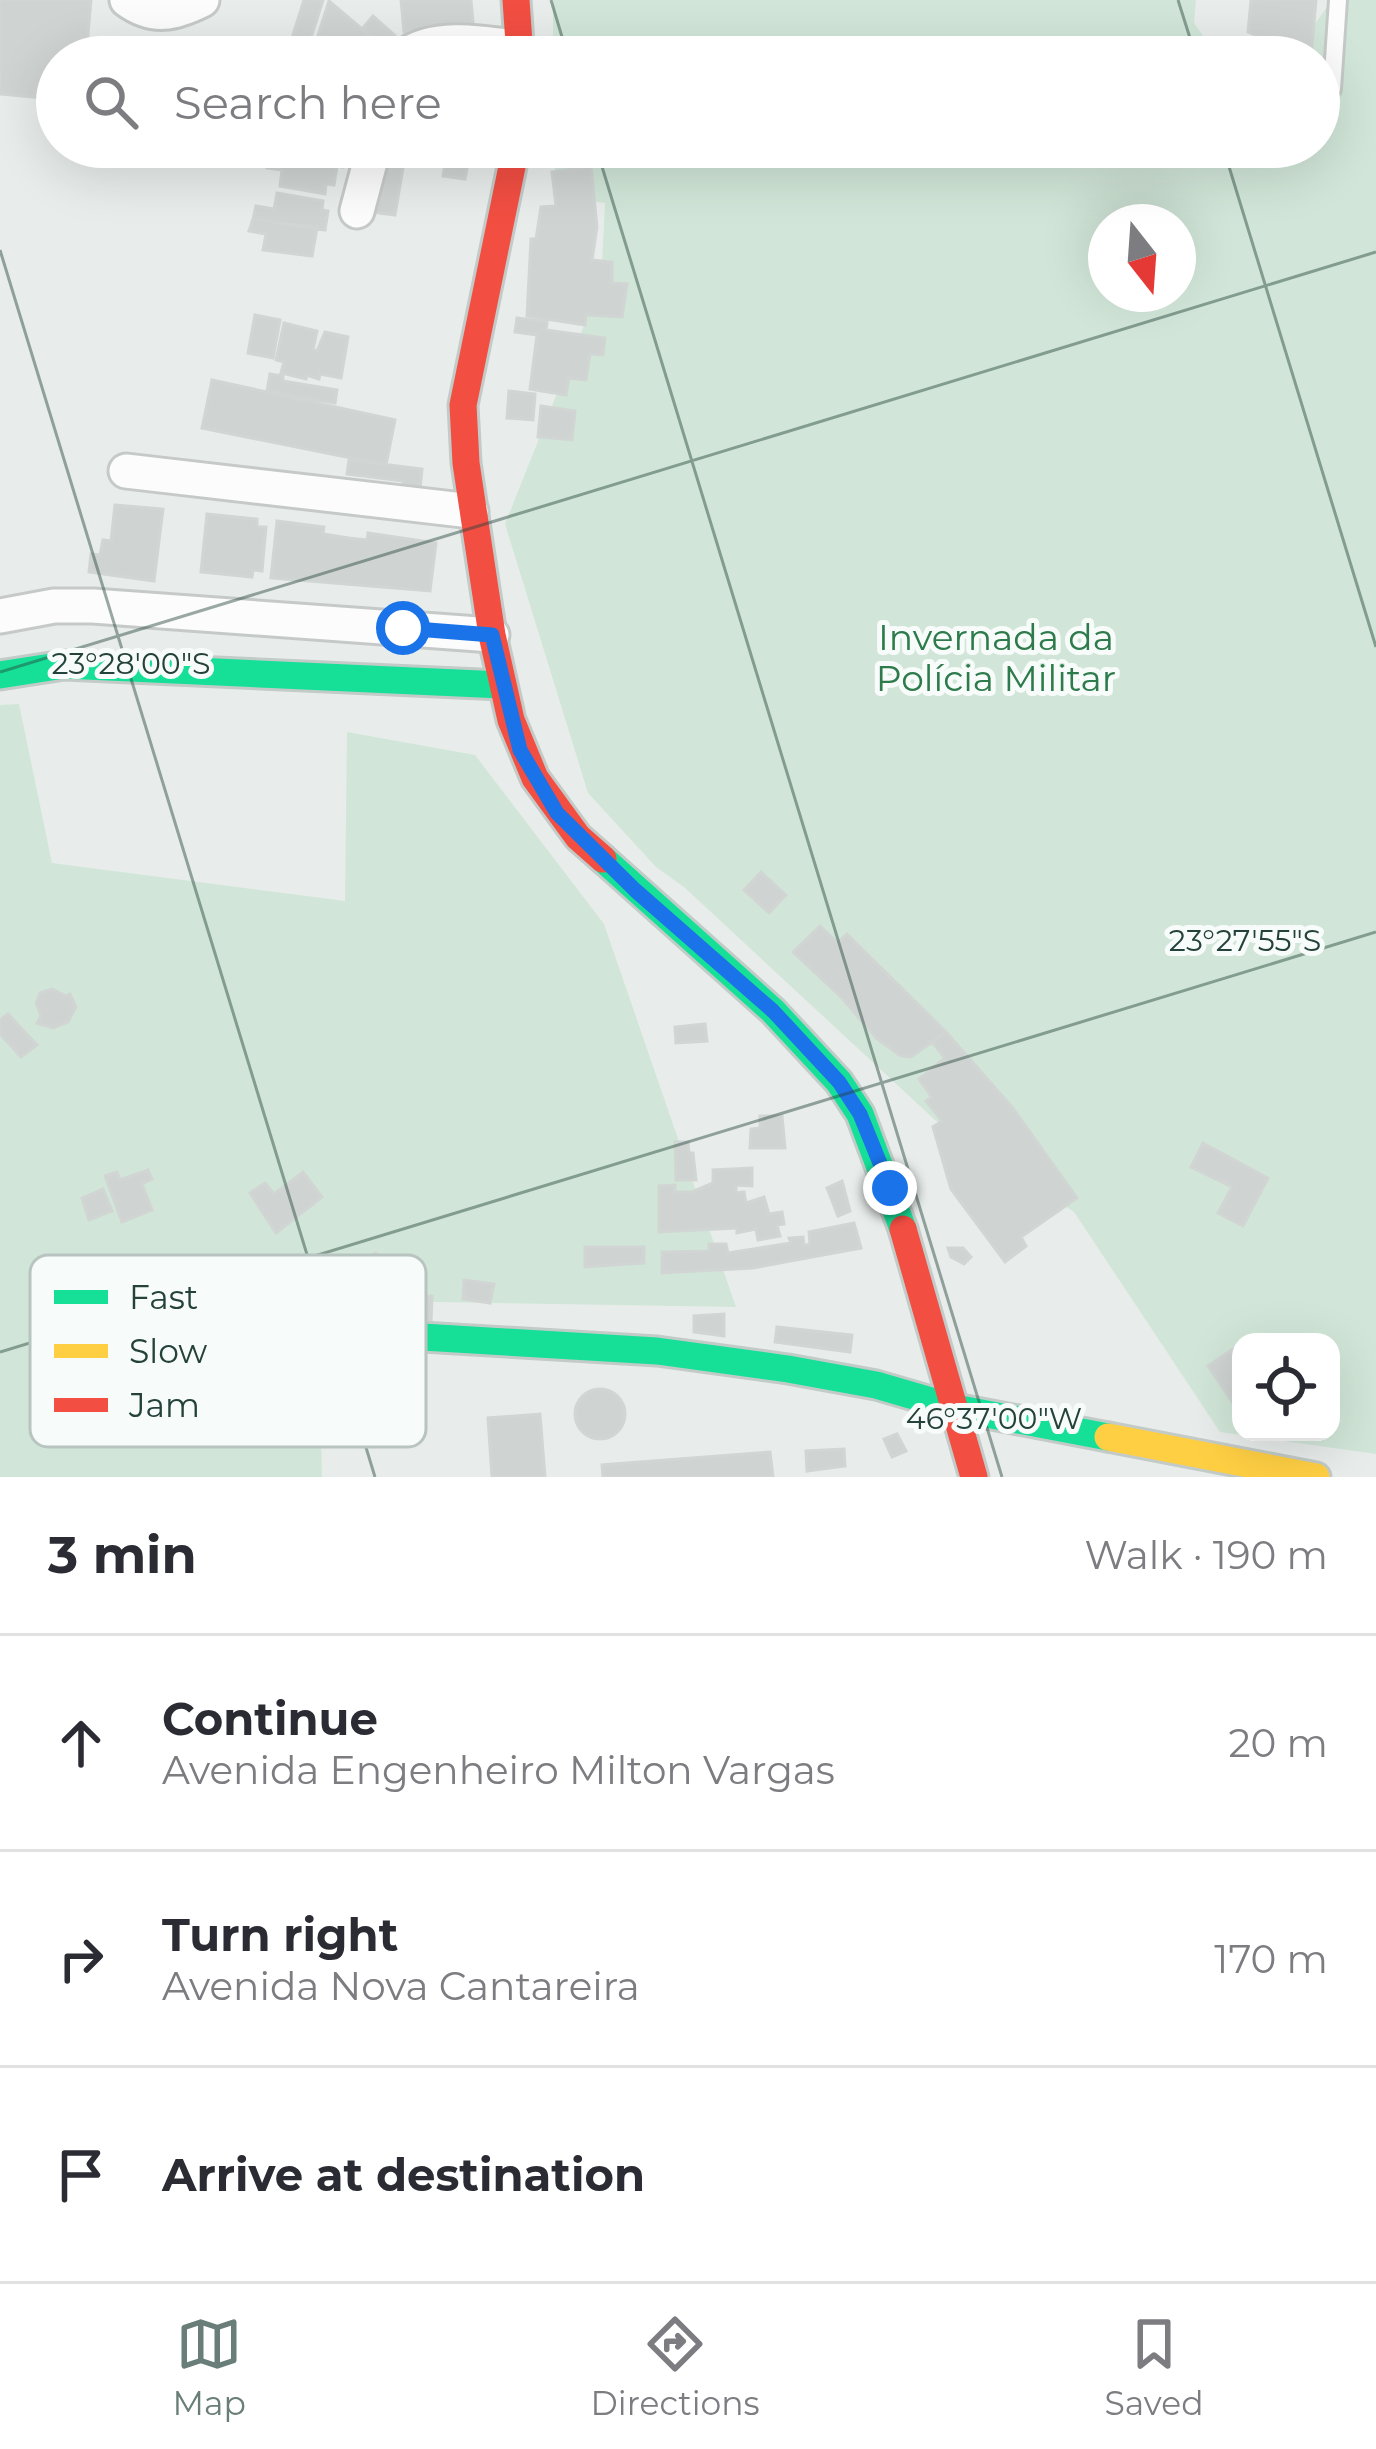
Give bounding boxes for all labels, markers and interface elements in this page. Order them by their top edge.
search box [36,36,1340,168]
icon: search [78,69,144,135]
text: Search here [174,75,442,130]
north arrow [1088,204,1196,312]
route start [376,601,430,655]
park label: Invernada da Polícia Militar [876,615,1116,700]
text: 23°28'00"S [51,645,211,682]
text: 23°27'55"S [1169,922,1321,959]
route end [863,1161,917,1215]
legend [30,1255,426,1447]
text: Fast [129,1277,198,1317]
text: Slow [129,1331,207,1371]
map controls [1232,1333,1340,1441]
button: locate [1232,1333,1340,1441]
text: Jam [128,1385,200,1425]
text: 46°37'00"W [906,1400,1082,1437]
text: 3 min [48,1524,197,1586]
text: Walk · 190 m [1084,1531,1328,1579]
text: Continue [162,1691,378,1746]
icon: ahead [48,1710,114,1776]
text: 20 m [1229,1719,1328,1767]
text: Avenida Engenheiro Milton Vargas [162,1746,835,1794]
text: Turn right [162,1907,398,1962]
icon: right [48,1926,114,1992]
text: 170 m [1214,1935,1328,1983]
text: Avenida Nova Cantareira [162,1962,640,2010]
icon: arrive [48,2142,114,2208]
text: Arrive at destination [162,2147,645,2202]
tab: Map [172,2311,246,2423]
tab: Directions [591,2311,760,2423]
tab: Saved [1104,2311,1204,2423]

